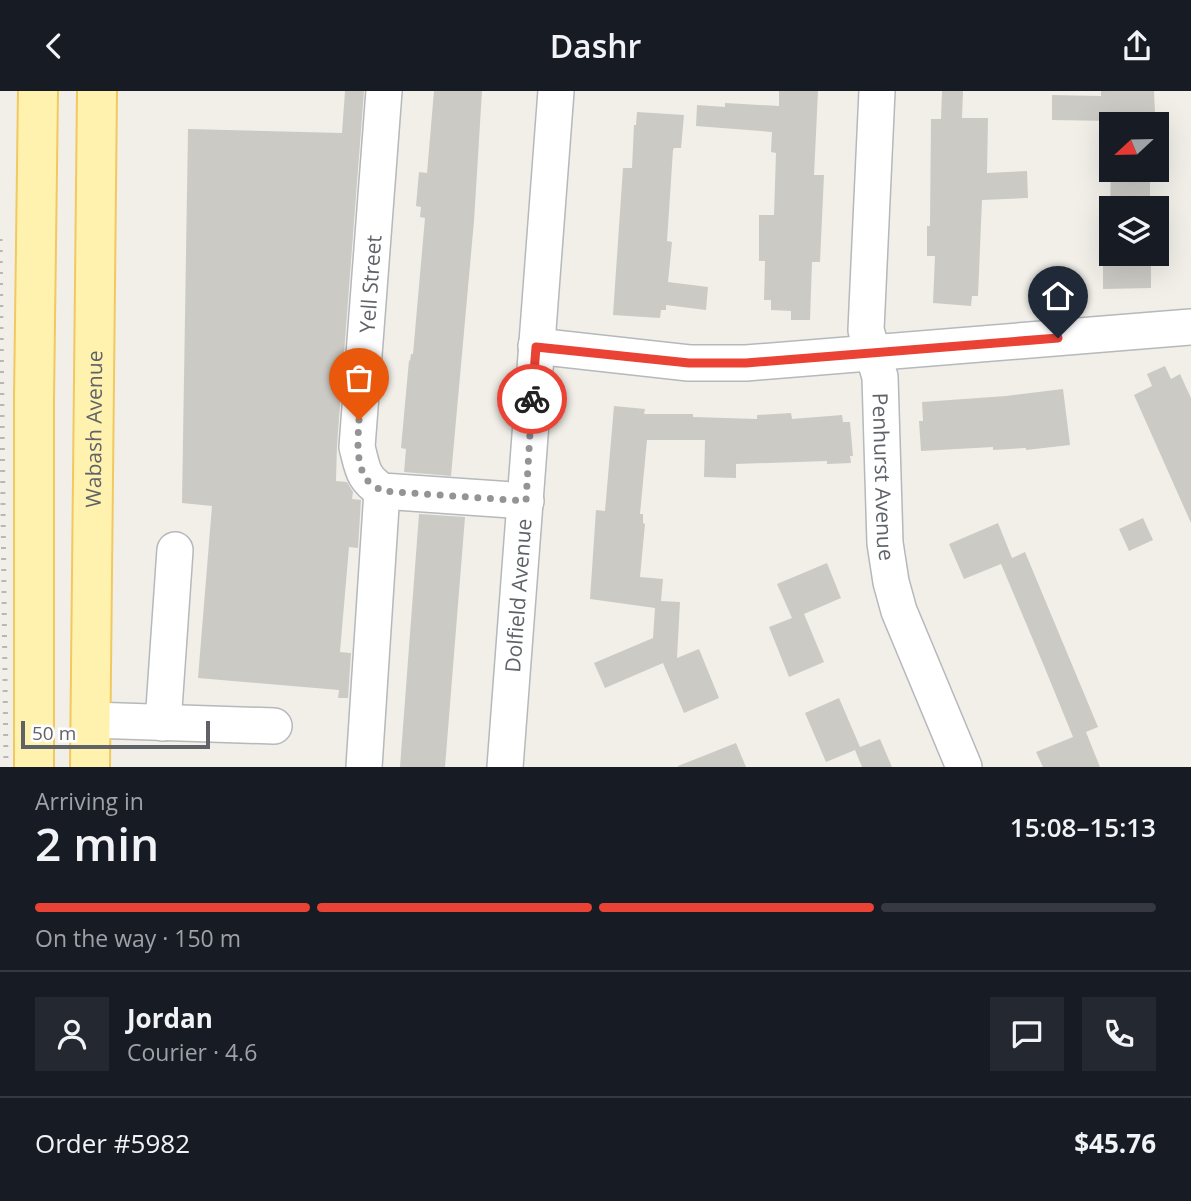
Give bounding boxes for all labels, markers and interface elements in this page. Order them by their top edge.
text: Dashr [550,24,641,67]
icon: back [35,27,73,65]
icon: share [1118,27,1156,65]
north arrow [1099,112,1169,182]
map controls [1099,112,1169,266]
button: layers [1099,196,1169,266]
street label: Yell Street [353,234,387,334]
pin [1028,266,1088,338]
icon: home [1039,277,1077,315]
pin [329,348,389,420]
street label: Wabash Avenue [79,350,108,508]
icon: bag [340,359,378,397]
courier [497,364,567,434]
icon: bike [513,380,551,418]
street label: Penhurst Avenue [866,392,902,562]
street label: Dolfield Avenue [498,518,538,673]
scale bar [21,718,210,750]
text: 50 m [32,720,76,746]
text: Arriving in [35,785,144,817]
text: 15:08–15:13 [1010,809,1156,845]
text: 2 min [35,812,159,874]
text: On the way · 150 m [35,922,241,954]
button: person [35,997,109,1071]
button: chat [990,997,1064,1071]
button: phone [1082,997,1156,1071]
text: Jordan [127,1000,213,1036]
text: Courier · 4.6 [127,1036,257,1068]
text: Order #5982 [35,1125,190,1161]
text: $45.76 [1074,1125,1156,1161]

